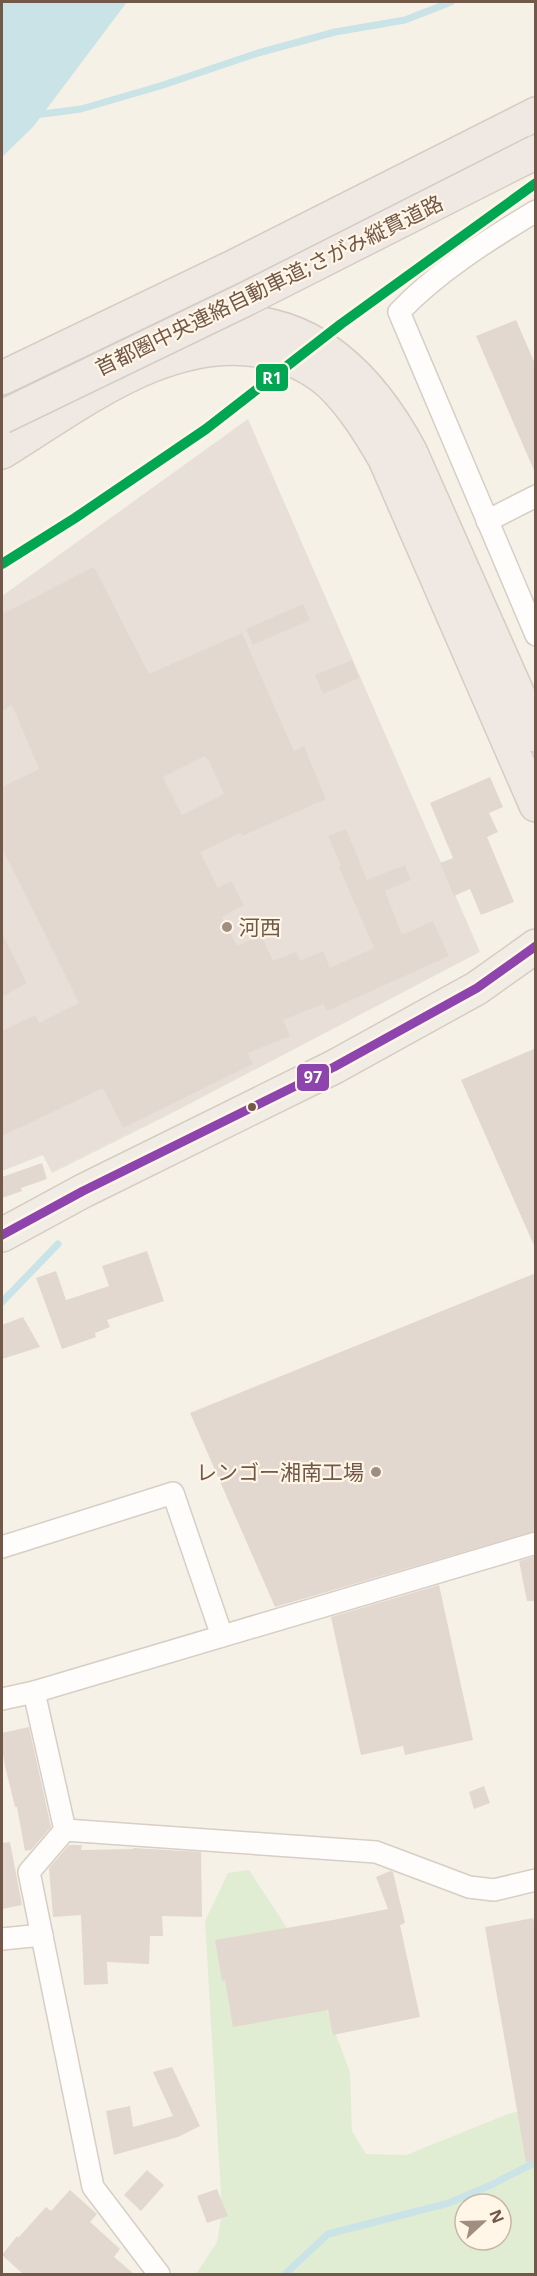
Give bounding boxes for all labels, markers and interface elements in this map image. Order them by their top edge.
street label: 首都圏中央連絡自動車道;さがみ縦貫道路 [90,188,448,382]
line badge: R1 [255,363,289,392]
text: R1 [262,367,282,389]
place label: 河西 [239,913,281,941]
marker: 河西 [220,920,234,934]
line badge: 97 [296,1063,330,1092]
text: 97 [304,1066,322,1088]
unlabelled marker [246,1101,258,1113]
place label: レンゴー湘南工場 [196,1458,364,1486]
marker: レンゴー湘南工場 [369,1465,383,1479]
north arrow [453,2192,513,2252]
text: N [484,2206,510,2227]

